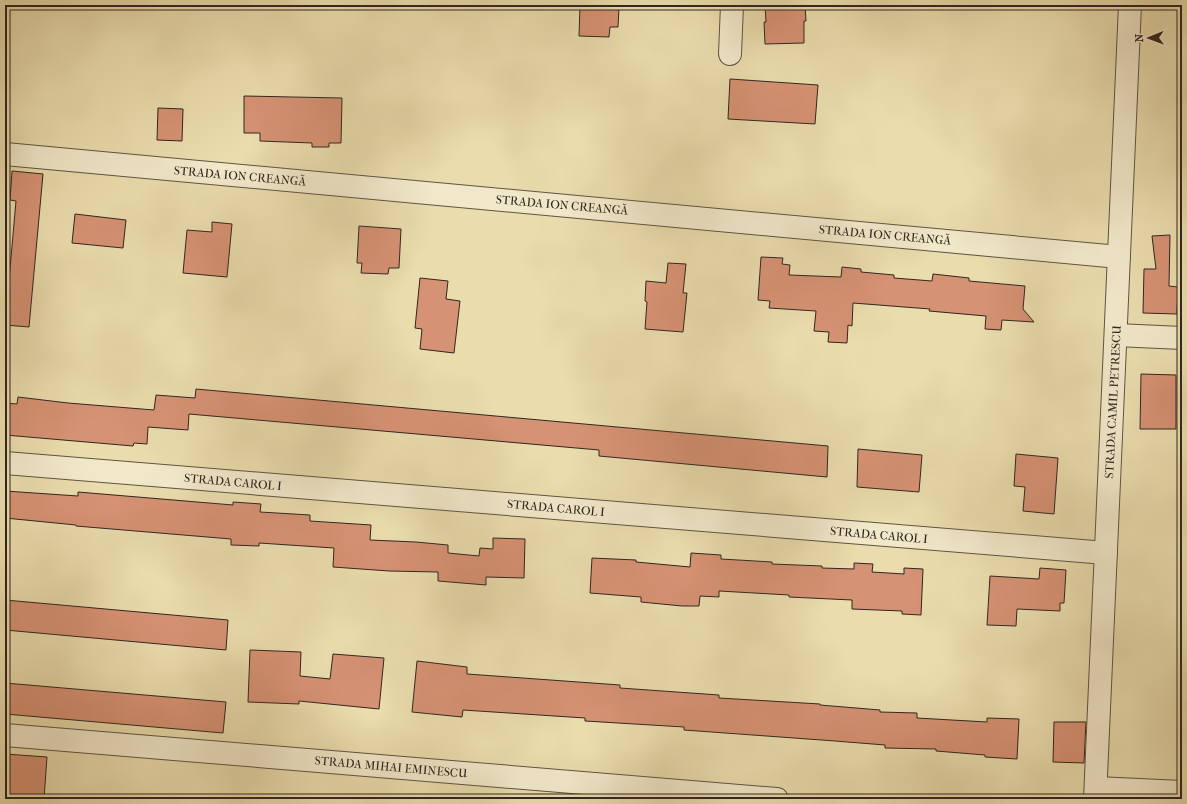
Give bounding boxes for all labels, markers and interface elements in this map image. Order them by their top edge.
north arrow [1129,18,1169,58]
text: N [1133,33,1146,42]
street label: STRADA ION CREANGĂ [173,162,307,189]
street label: STRADA ION CREANGĂ [495,191,629,218]
street label: STRADA ION CREANGĂ [818,221,952,248]
street label: STRADA CAMIL PETRESCU [1102,324,1124,479]
street label: STRADA CAROL I [184,471,283,493]
street label: STRADA CAROL I [507,497,606,519]
street label: STRADA CAROL I [830,524,929,546]
street label: STRADA MIHAI EMINESCU [314,753,469,781]

